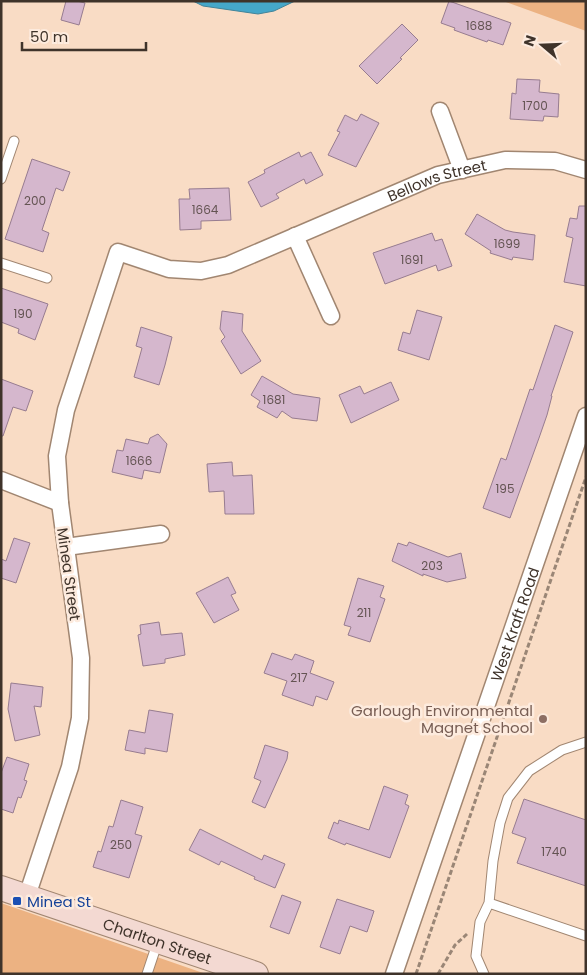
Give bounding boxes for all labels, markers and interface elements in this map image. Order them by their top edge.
house number: 1688 [466,17,492,34]
scale bar [22,20,146,52]
north arrow [517,20,567,70]
text: 50 m [30,26,68,47]
text: N [519,33,541,49]
house number: 1700 [522,97,548,114]
street label: Bellows Street [384,154,488,206]
house number: 200 [24,192,46,209]
house number: 1664 [192,201,219,218]
house number: 1699 [494,235,520,252]
house number: 1691 [401,251,423,268]
house number: 190 [14,305,32,322]
house number: 1681 [263,391,285,408]
house number: 1666 [126,452,152,469]
house number: 195 [496,480,514,497]
street label: Minea Street [52,526,86,622]
house number: 203 [421,557,443,574]
street label: West Kraft Road [485,564,544,684]
house number: 211 [357,604,371,621]
house number: 217 [290,669,308,686]
place label: Garlough Environmental Magnet School [351,700,533,738]
marker: Garlough Environmental Magnet School [537,713,549,725]
house number: 250 [110,836,132,853]
house number: 1740 [541,843,567,860]
place label: Minea St [27,891,91,912]
marker: Minea St [11,895,23,907]
street label: Charlton Street [100,913,214,969]

